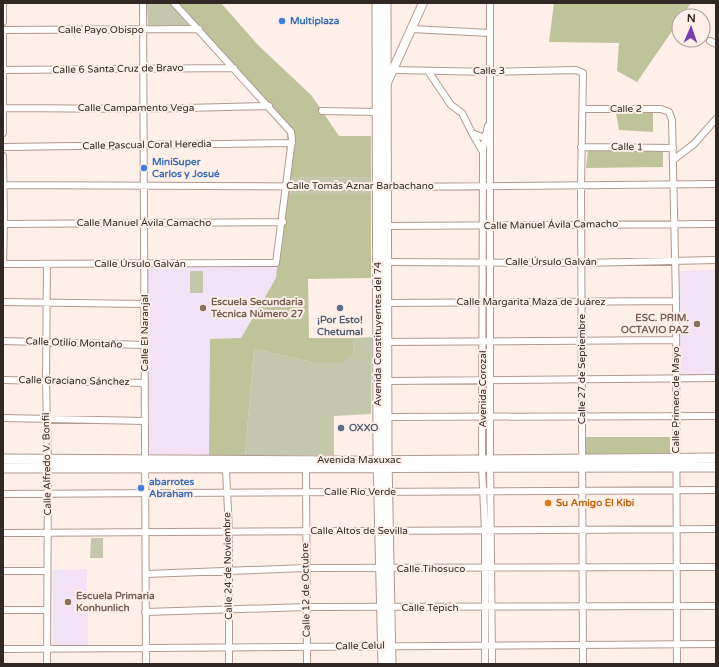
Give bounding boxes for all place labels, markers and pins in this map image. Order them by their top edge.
place label: Multiplaza [290,15,340,27]
marker: Multiplaza [277,16,287,26]
place label: MiniSuper Carlos y Josué [152,156,220,180]
marker: MiniSuper Carlos y Josué [139,163,149,173]
place label: Escuela Secundaria Técnica Número 27 [210,296,303,320]
marker: Escuela Secundaria Técnica Número 27 [198,303,208,313]
marker: ¡Por Esto! Chetumal [335,303,345,313]
place label: ESC. PRIM. OCTAVIO PAZ [621,312,690,336]
place label: ¡Por Esto! Chetumal [317,314,363,338]
marker: ESC. PRIM. OCTAVIO PAZ [692,319,702,329]
place label: OXXO [349,422,378,434]
marker: OXXO [336,423,346,433]
place label: abarrotes Abraham [149,476,195,500]
marker: abarrotes Abraham [136,483,146,493]
place label: Su Amigo El Kibi [556,497,635,509]
marker: Su Amigo El Kibi [543,498,553,508]
place label: Escuela Primaria Konhunlich [76,590,155,614]
marker: Escuela Primaria Konhunlich [63,597,73,607]

